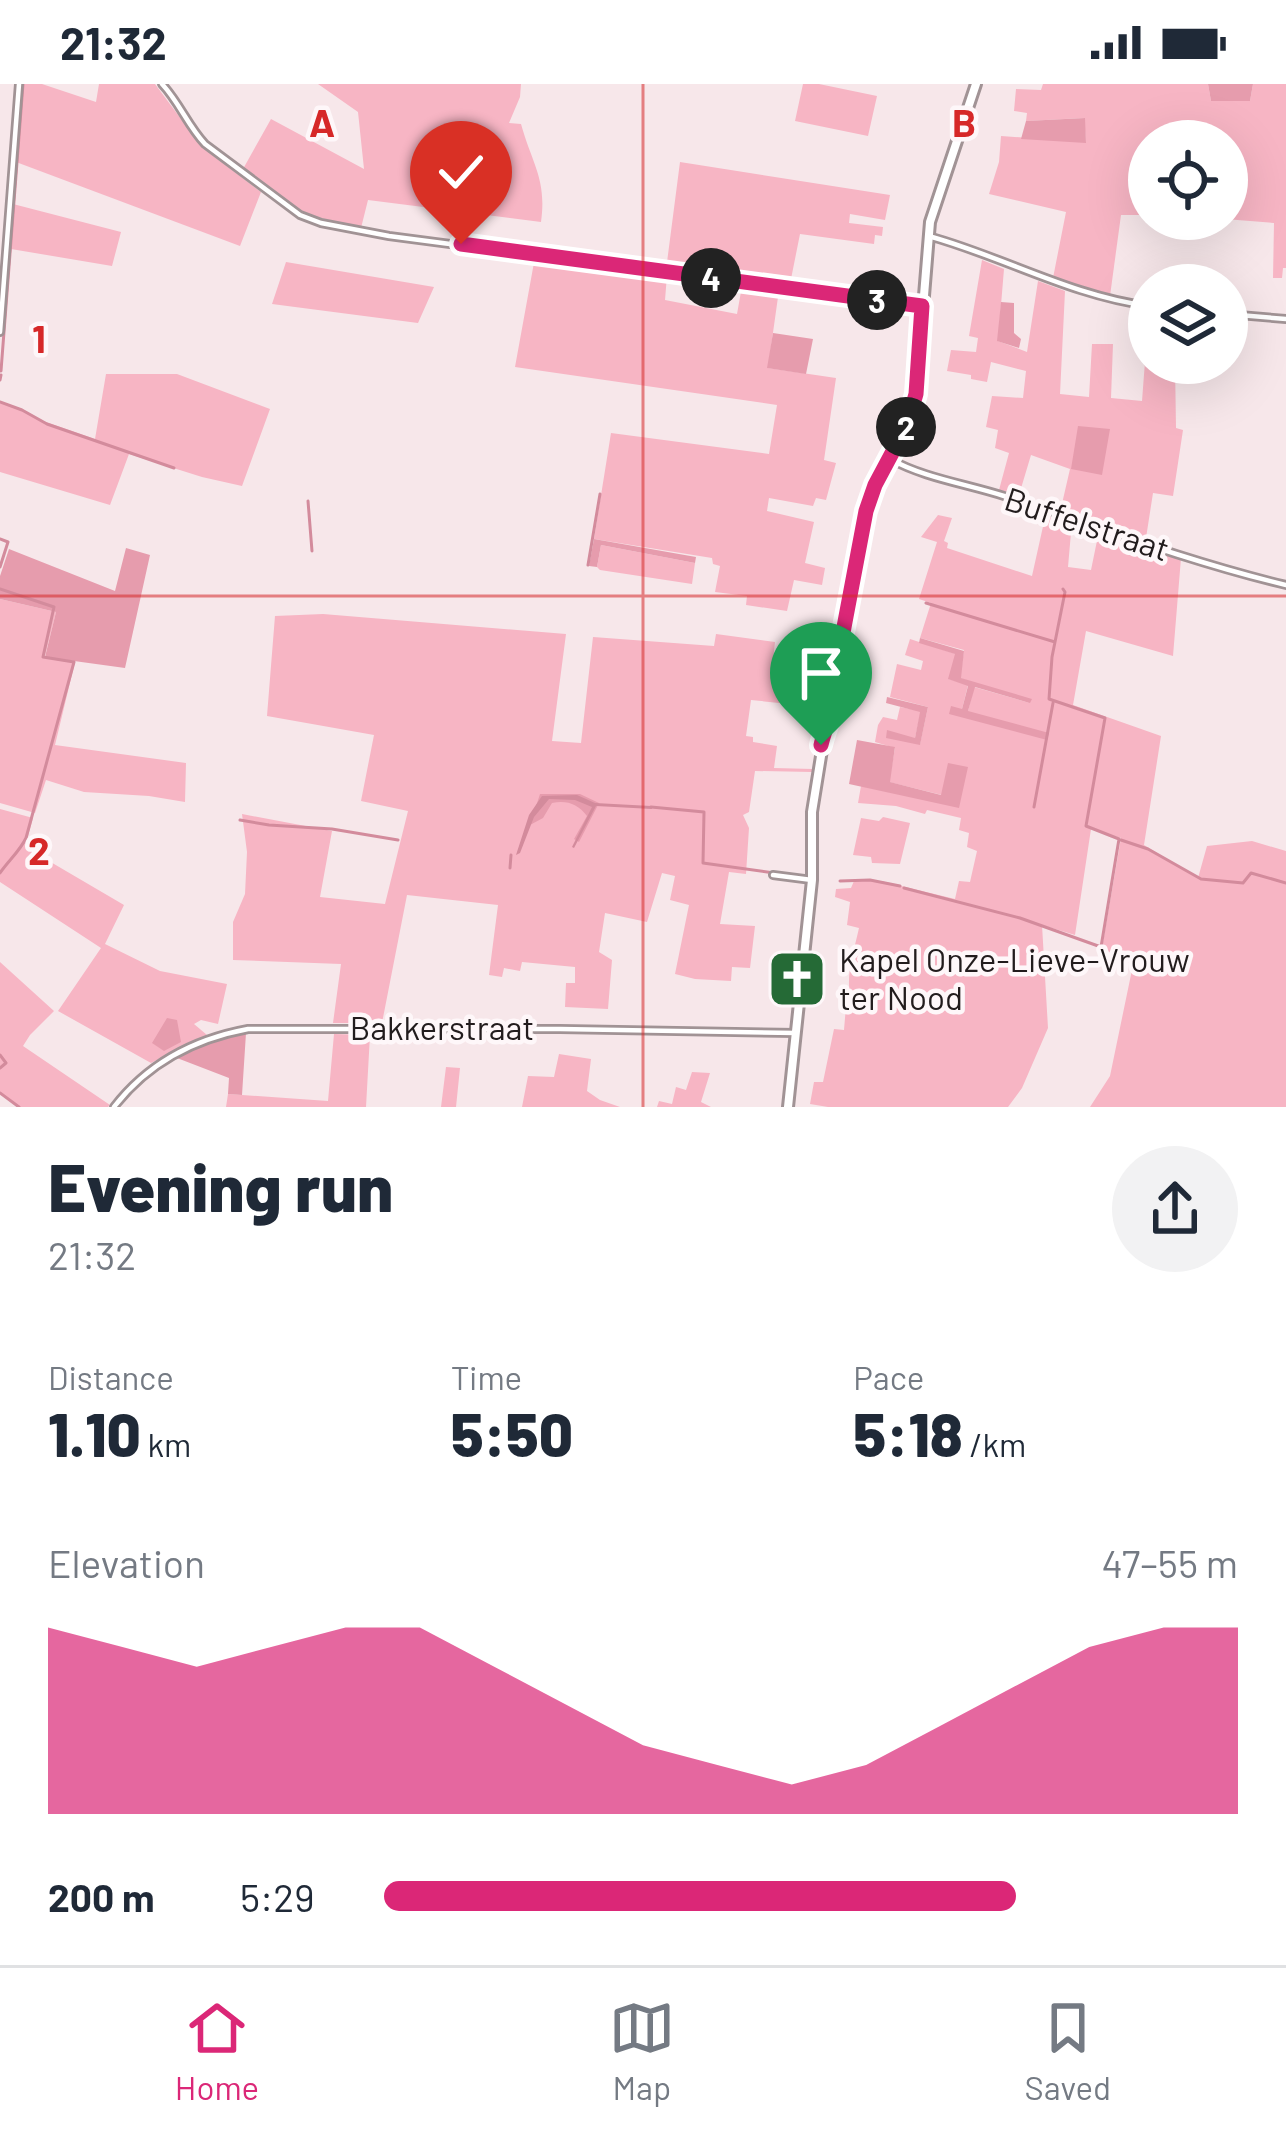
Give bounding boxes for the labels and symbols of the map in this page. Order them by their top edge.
text: A [309,98,335,145]
text: B [952,98,976,145]
pin [410,121,512,244]
pin: 4 [681,248,741,308]
pin: 3 [847,270,907,330]
text: 1 [32,314,46,361]
pin: 2 [876,397,936,457]
street label: Buffelstraat [1000,478,1175,568]
pin [770,622,872,745]
text: 2 [28,826,50,873]
place label: Kapel Onze-Lieve-Vrouw ter Nood [839,939,1190,1017]
church icon: Kapel Onze-Lieve-Vrouw ter Nood [766,948,828,1010]
street label: Bakkerstraat [350,1007,534,1047]

